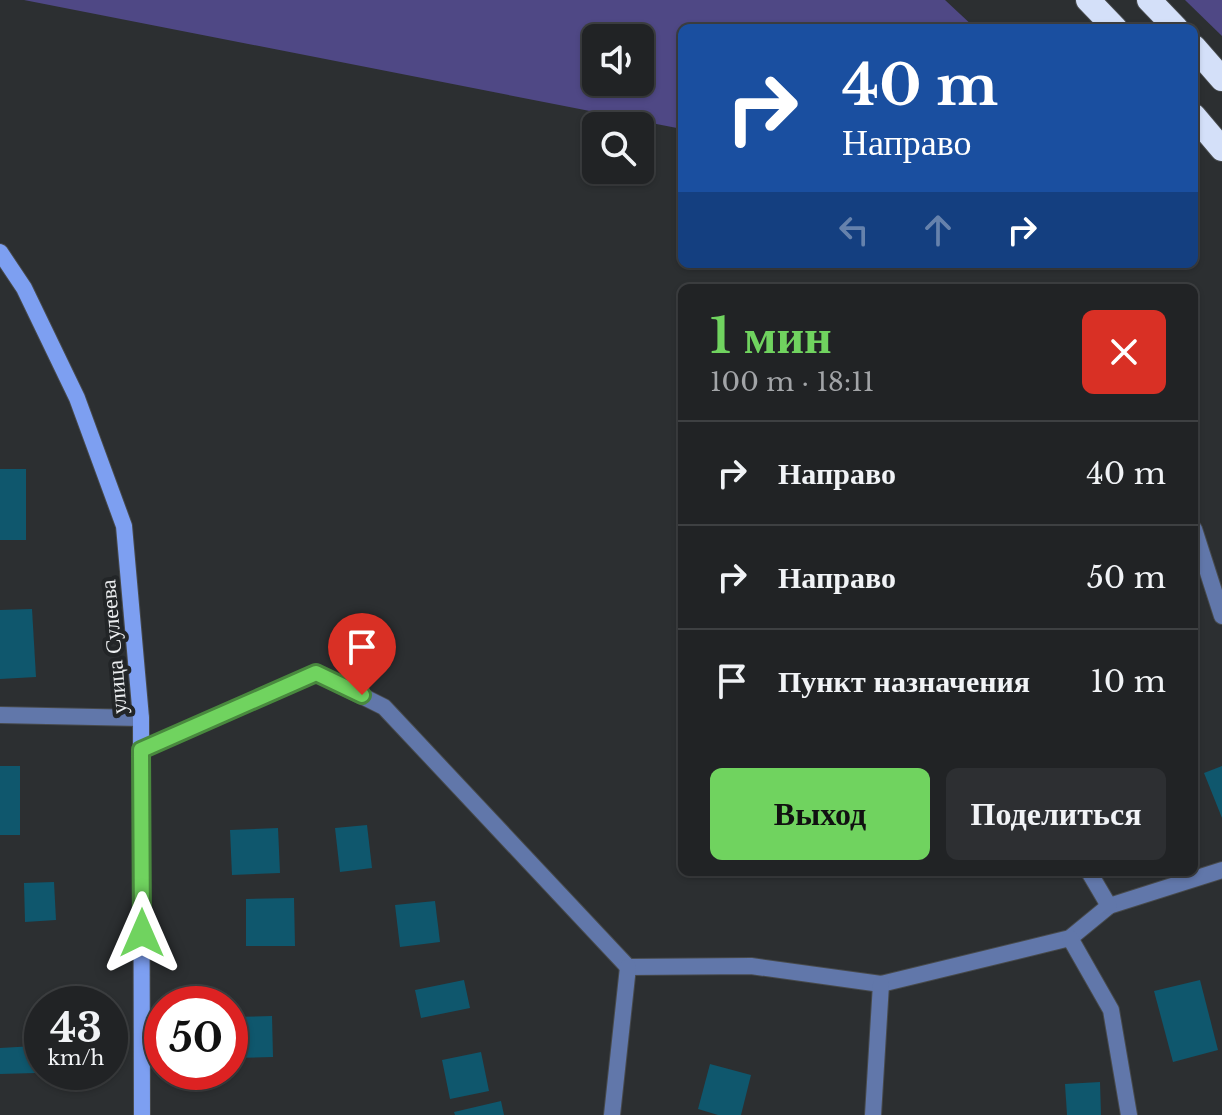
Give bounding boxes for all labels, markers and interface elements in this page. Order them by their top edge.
map controls [582,24,654,184]
button: sound [582,24,654,96]
text: 40 m [842,51,998,120]
icon: right [710,56,814,160]
button: search [582,112,654,184]
text: Направо [842,120,972,165]
icon: left [832,208,876,252]
icon: ahead [916,208,960,252]
icon: right [1000,208,1044,252]
text: 1 мин [710,306,832,366]
button: close [1082,310,1166,394]
text: 100 m · 18:11 [710,366,874,398]
icon: right [710,451,754,495]
text: Направо [778,455,896,492]
text: 40 m [1086,455,1166,492]
icon: right [710,555,754,599]
text: Направо [778,559,896,596]
text: 50 m [1087,559,1166,596]
street label: улица Сулеева [94,578,133,715]
pin [328,613,396,695]
icon: arrive [340,625,384,669]
icon: arrive [710,659,754,703]
text: Пункт назначения [778,663,1030,700]
text: 10 m [1090,663,1166,700]
button: Выход [710,768,930,860]
button: Поделиться [946,768,1166,860]
position arrow [100,891,184,975]
speed limit sign: 50 [144,986,248,1090]
text: 43 [50,1003,102,1053]
text: km/h [48,1046,104,1070]

